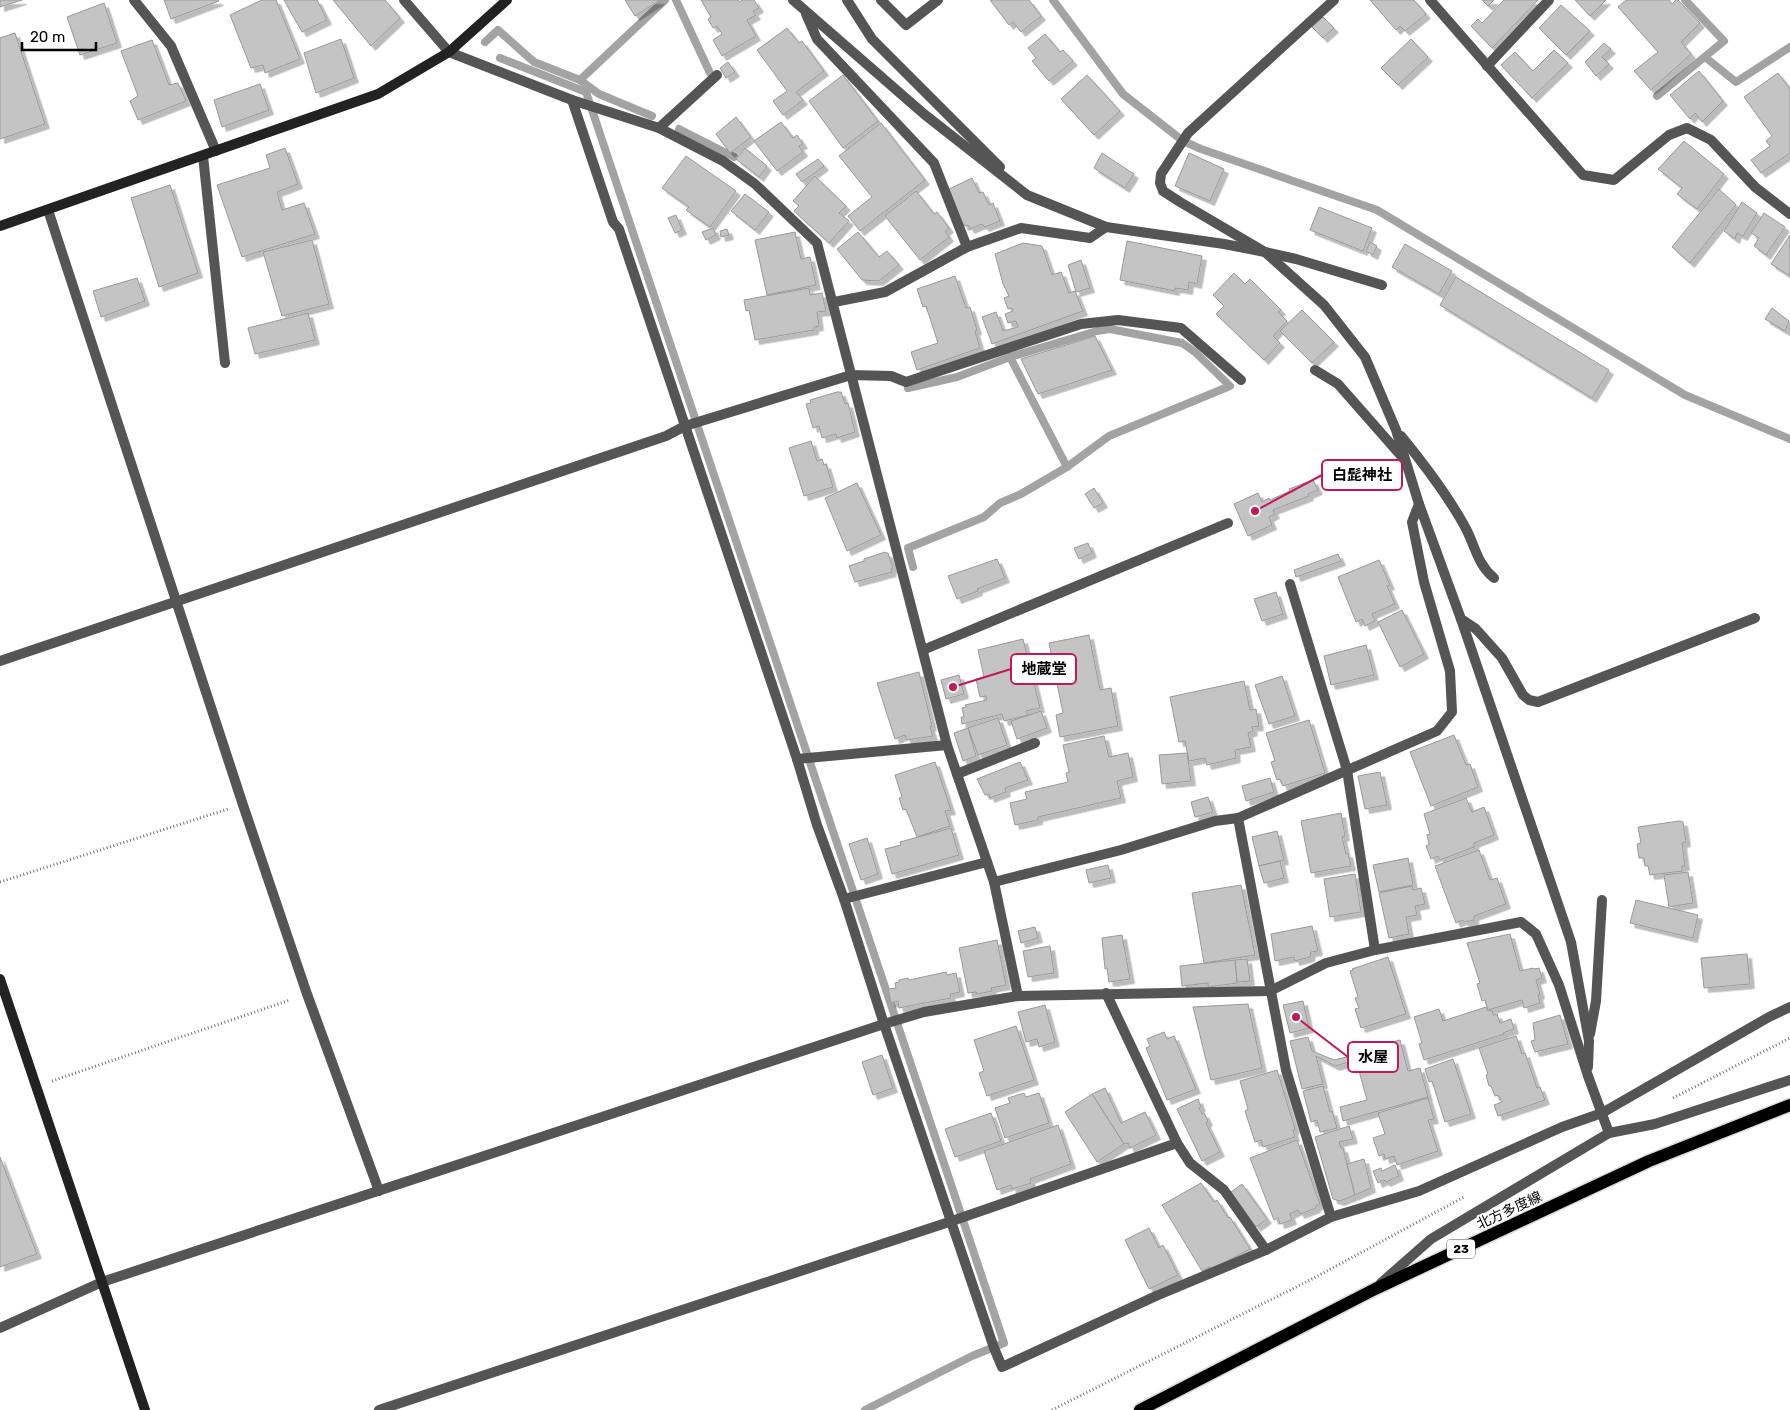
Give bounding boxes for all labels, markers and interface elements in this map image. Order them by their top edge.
scale bar [22,20,96,52]
text: 20 m [30,28,65,46]
callout: 白髭神社 [1322,460,1402,490]
text: 白髭神社 [1332,466,1392,484]
callout: 地蔵堂 [1011,654,1076,684]
text: 地蔵堂 [1021,660,1067,678]
callout: 水屋 [1348,1042,1398,1072]
text: 水屋 [1358,1048,1388,1066]
street label: 北方多度線 [1474,1188,1545,1233]
road number: 23 [1447,1240,1475,1258]

